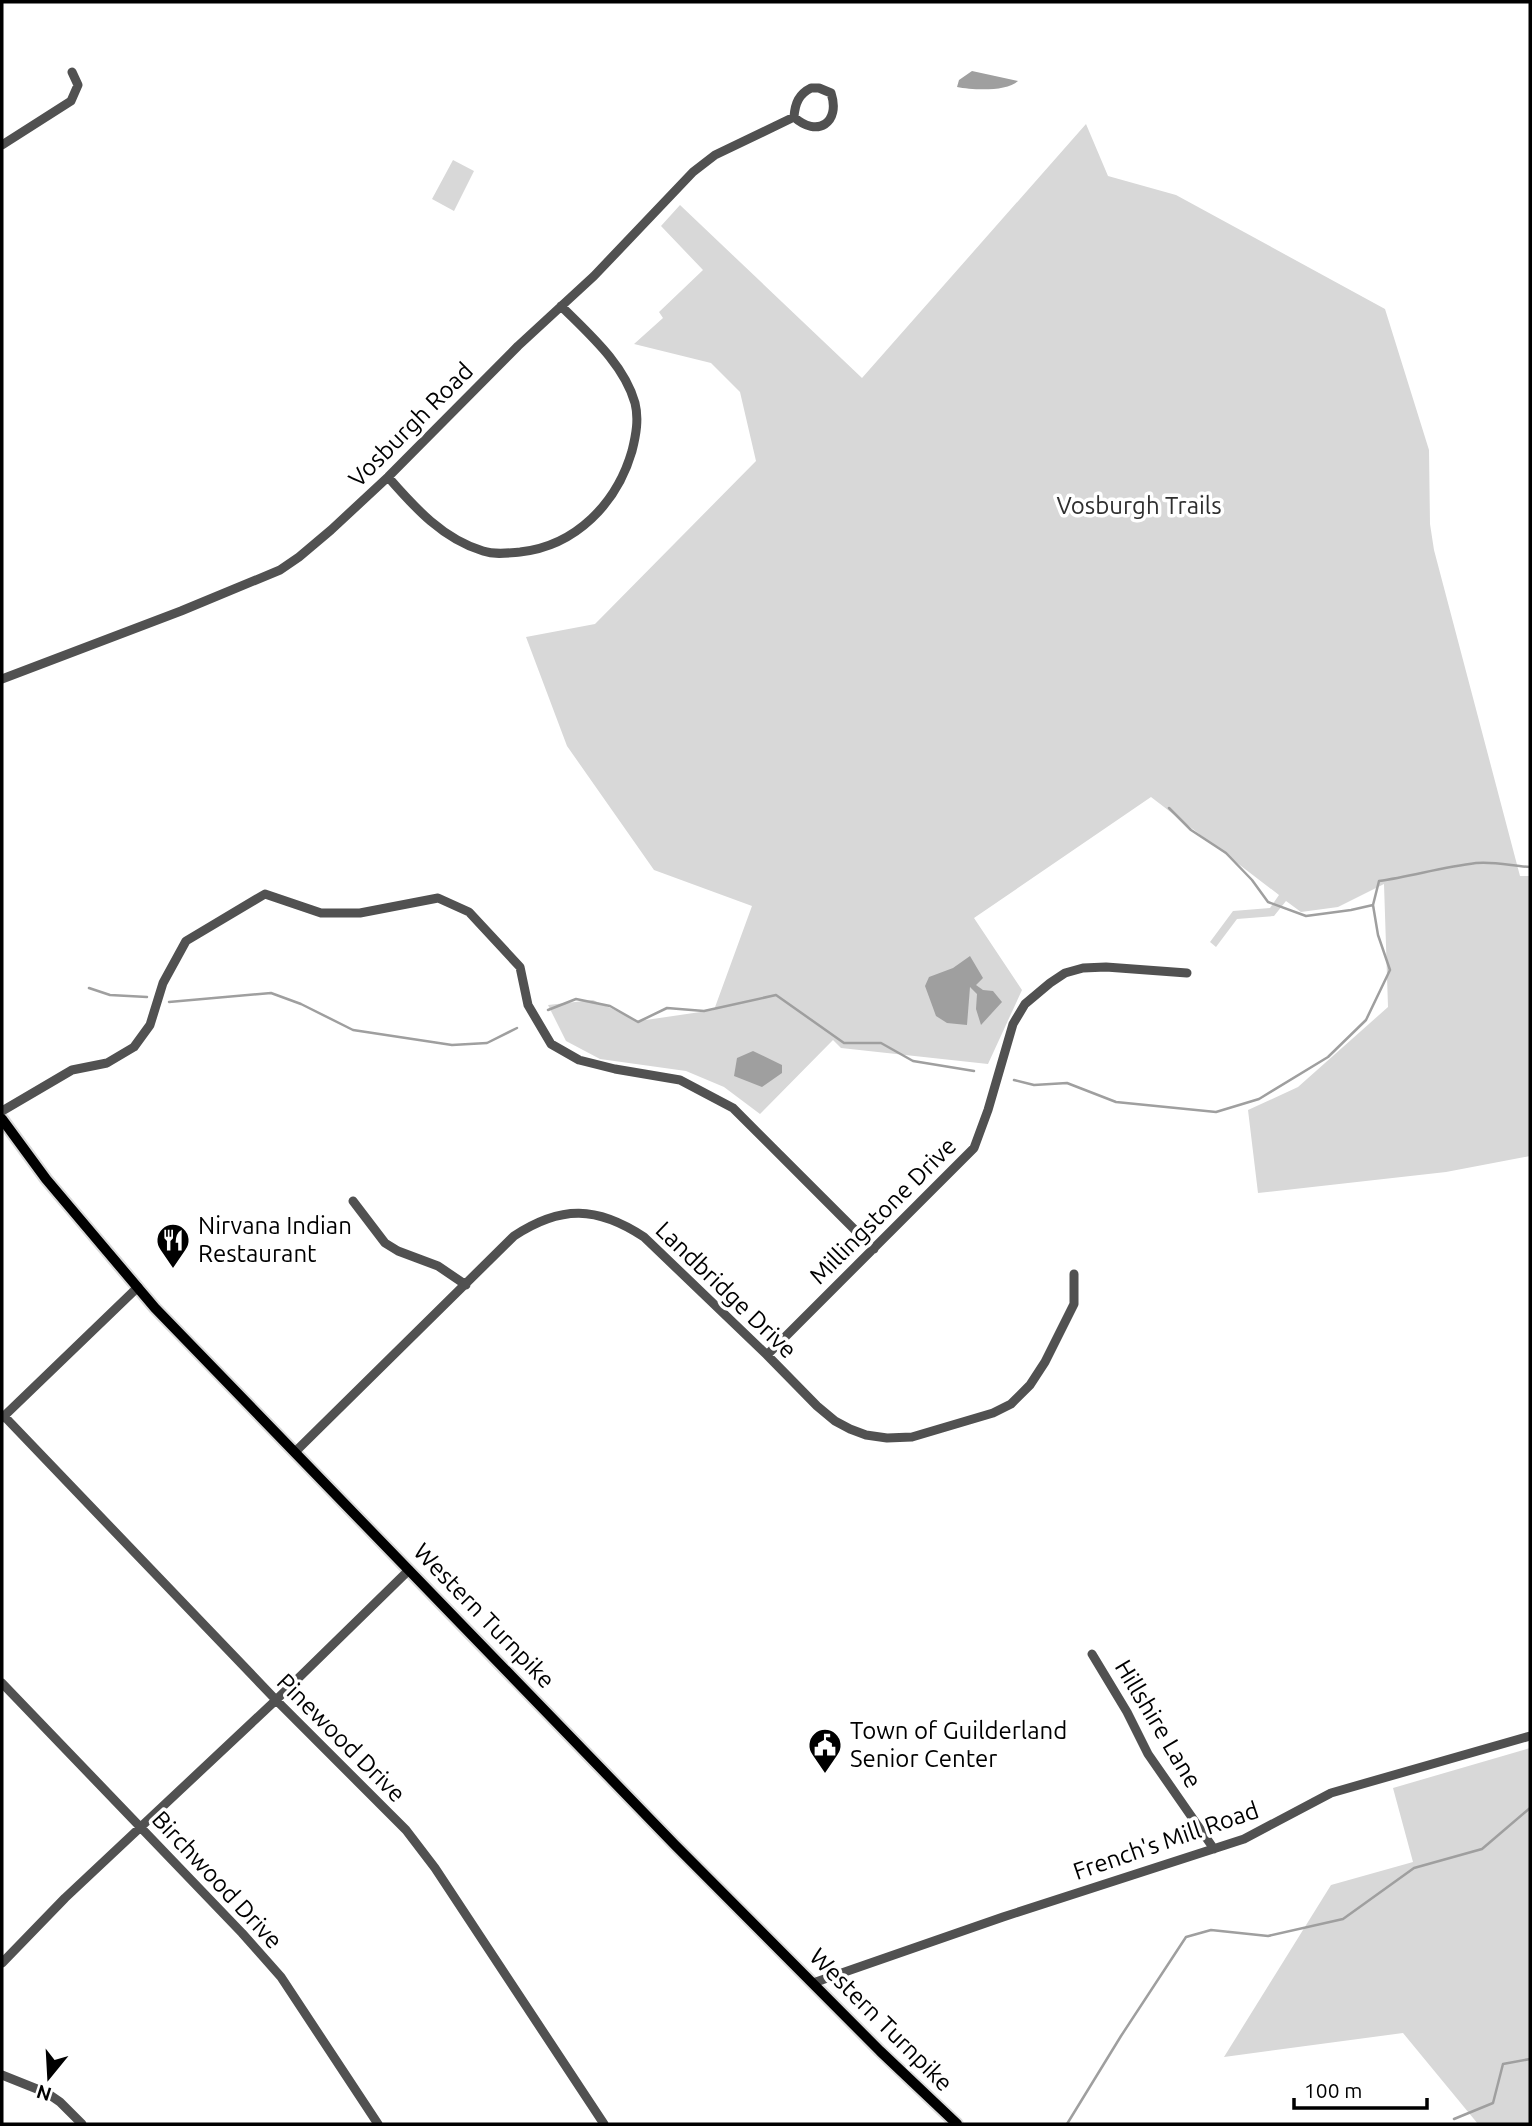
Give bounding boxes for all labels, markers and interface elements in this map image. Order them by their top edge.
street label: Vosburgh Road [343,357,478,492]
park label: Vosburgh Trails [1056,492,1222,519]
street label: Millingstone Drive [804,1132,961,1289]
place label: Nirvana Indian Restaurant [198,1212,352,1267]
street label: Landbridge Drive [651,1216,802,1363]
restaurant icon: Nirvana Indian Restaurant [154,1221,192,1270]
street label: Western Turnpike [408,1538,560,1694]
street label: Hillshire Lane [1110,1655,1207,1793]
street label: Pinewood Drive [272,1668,411,1807]
place label: Town of Guilderland Senior Center [850,1717,1067,1772]
public building icon: Town of Guilderland Senior Center [806,1726,844,1775]
street label: French's Mill Road [1070,1796,1262,1885]
street label: Birchwood Drive [147,1805,288,1954]
street label: Western Turnpike [804,1943,958,2097]
north arrow [14,2042,84,2112]
scale bar [1294,2066,1427,2110]
text: 100 m [1304,2078,1362,2102]
text: N [34,2081,54,2106]

